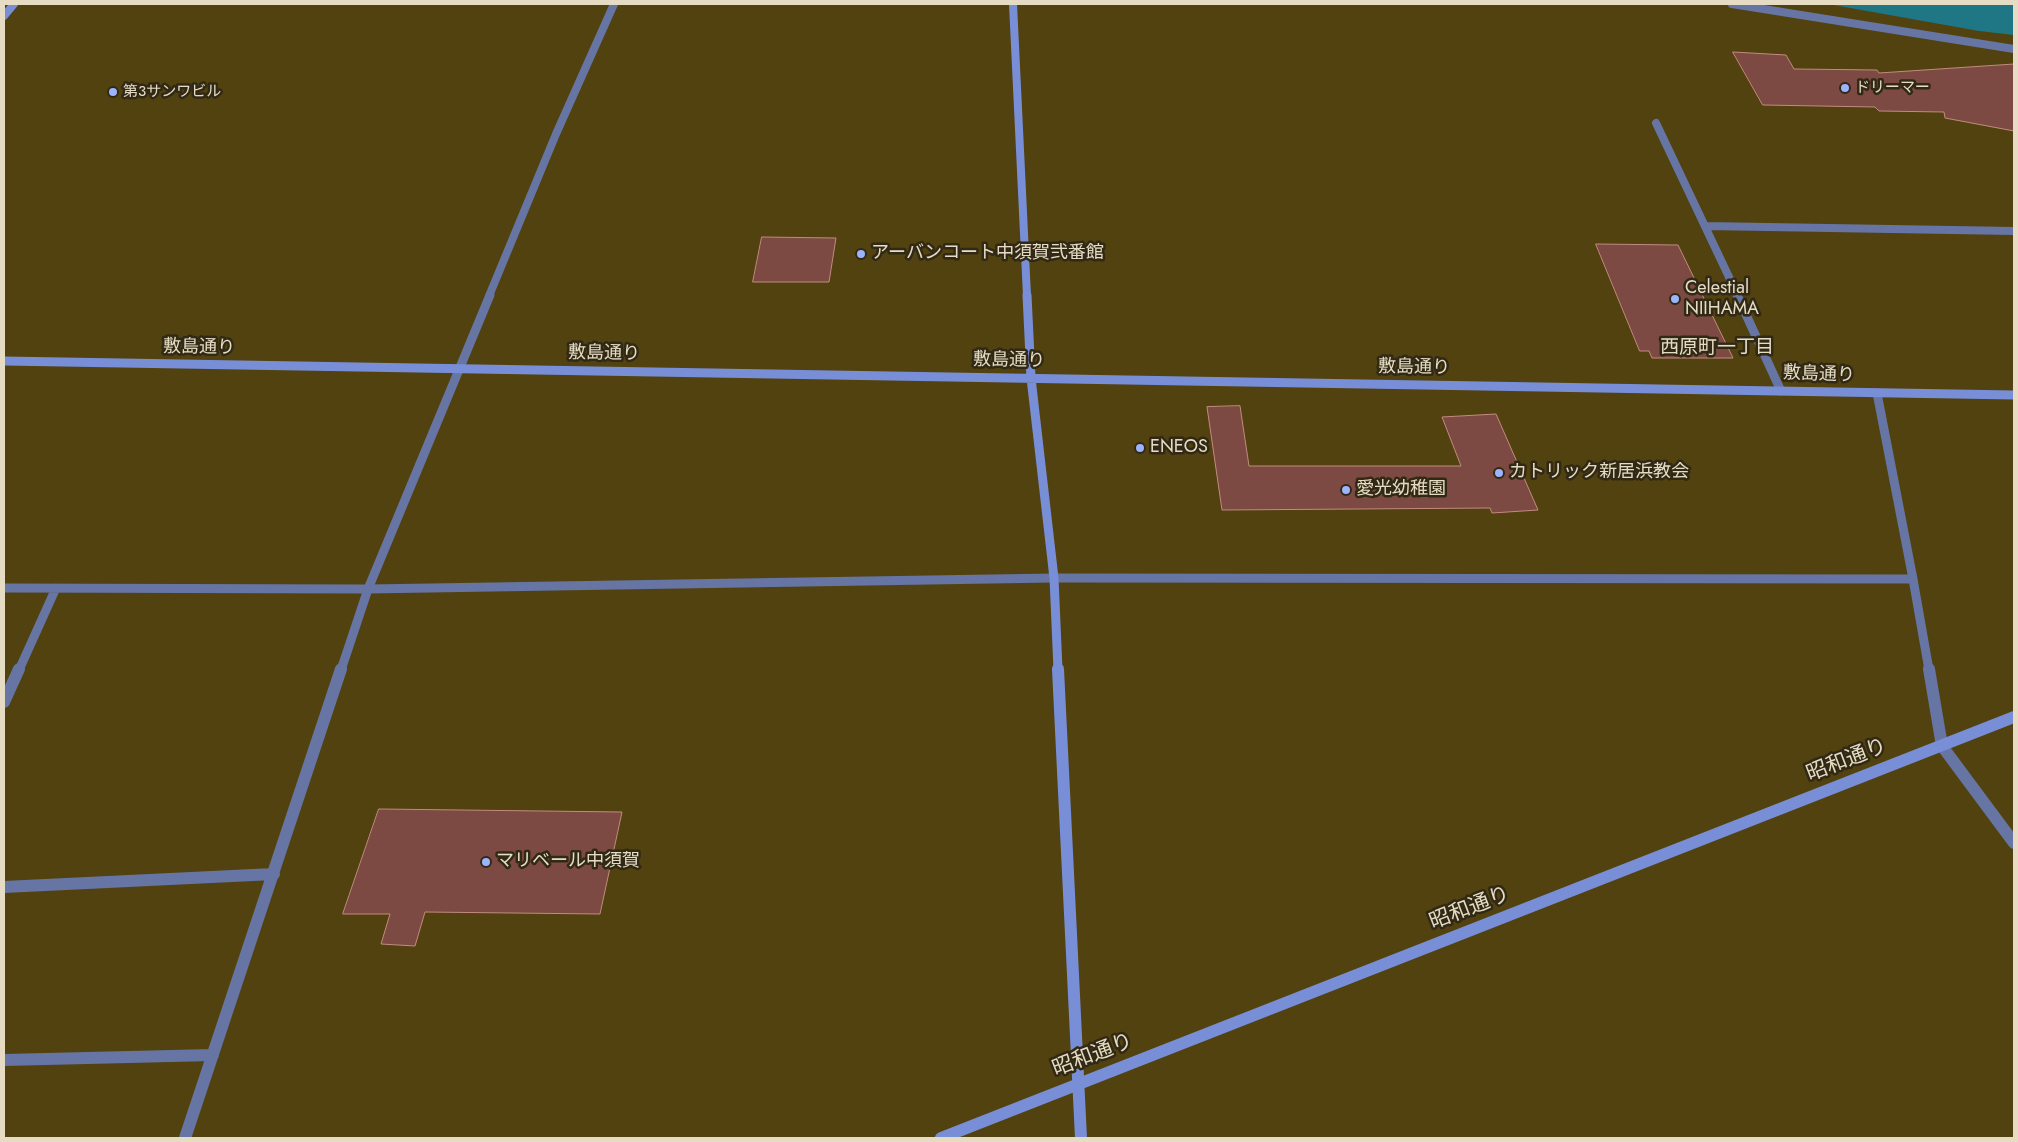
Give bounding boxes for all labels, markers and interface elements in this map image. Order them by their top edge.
place label: ドリーマー [1855,79,1930,97]
marker: ドリーマー [1839,82,1851,94]
place label: 第3サンワビル [123,83,221,101]
marker: 第3サンワビル [107,86,119,98]
place label: アーバンコート中須賀弐番館 [871,243,1104,265]
marker: アーバンコート中須賀弐番館 [855,248,867,260]
place label: Celestial NIIHAMA [1685,278,1759,320]
marker: Celestial NIIHAMA [1669,293,1681,305]
street label: 敷島通り [163,337,235,359]
district label: 西原町一丁目 [1660,337,1774,359]
street label: 敷島通り [568,343,640,365]
street label: 敷島通り [973,350,1045,372]
street label: 敷島通り [1378,357,1450,379]
street label: 敷島通り [1783,363,1855,387]
place label: ENEOS [1150,437,1208,459]
marker: ENEOS [1134,442,1146,454]
place label: カトリック新居浜教会 [1509,462,1689,484]
marker: カトリック新居浜教会 [1493,467,1505,479]
place label: 愛光幼稚園 [1356,479,1446,501]
marker: 愛光幼稚園 [1340,484,1352,496]
street label: 昭和通り [1803,734,1891,788]
place label: マリベール中須賀 [496,851,640,873]
marker: マリベール中須賀 [480,856,492,868]
street label: 昭和通り [1426,882,1514,936]
street label: 昭和通り [1049,1029,1137,1083]

